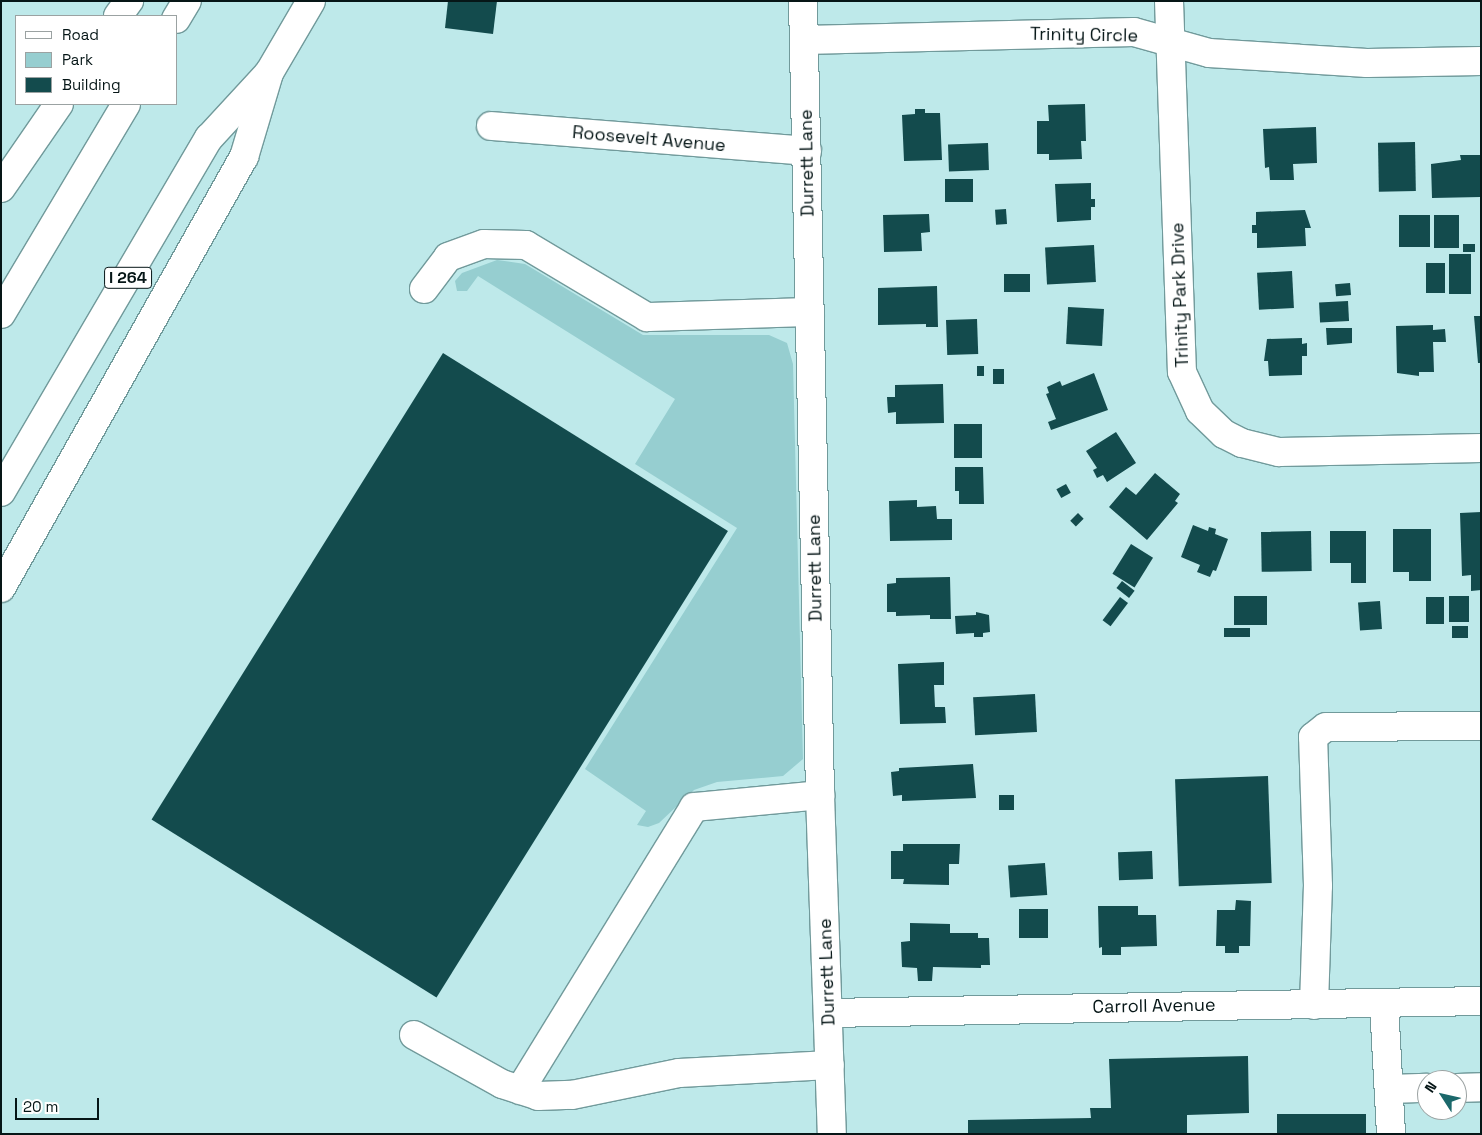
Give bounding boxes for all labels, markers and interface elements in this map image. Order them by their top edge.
legend [15,15,178,105]
street label: Trinity Circle [1030,23,1138,47]
text: Road [62,25,99,44]
text: Park [62,50,93,69]
text: Building [62,75,121,94]
street label: Durrett Lane [795,109,819,217]
street label: Roosevelt Avenue [571,122,727,156]
street label: Trinity Park Drive [1167,222,1193,368]
road number: I 264 [103,264,153,292]
street label: Durrett Lane [803,514,827,622]
street label: Durrett Lane [814,918,840,1026]
street label: Carroll Avenue [1092,994,1216,1018]
north arrow [1417,1070,1467,1120]
text: N [1420,1078,1441,1096]
scale bar [18,1088,101,1120]
text: 20 m [23,1097,58,1116]

